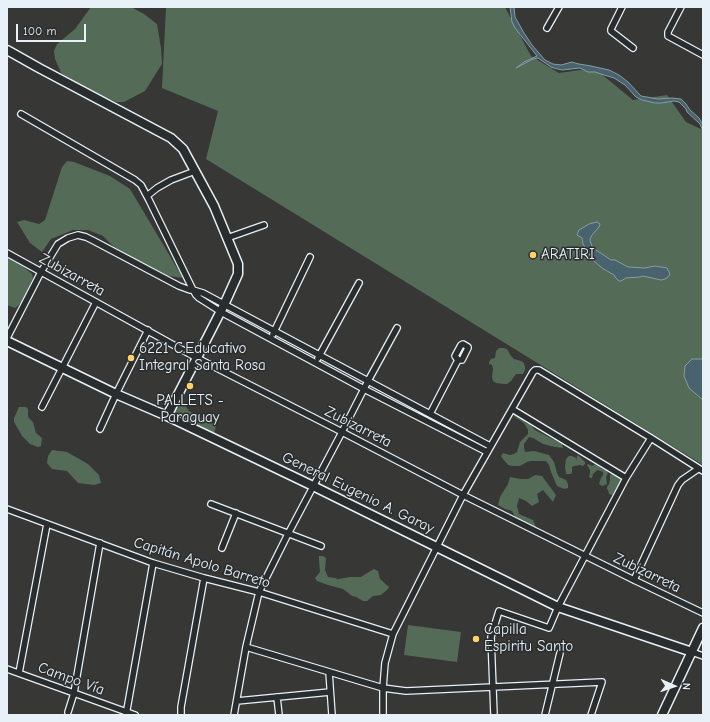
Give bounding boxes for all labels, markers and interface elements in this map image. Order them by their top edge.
scale bar [18,16,88,42]
text: 100 m [23,24,56,38]
place label: ARATIRI [541,246,595,264]
street label: Zubizarreta [36,250,108,300]
marker: ARATIRI [528,250,538,260]
place label: 6221 C.Educativo Integral Santa Rosa [139,340,266,375]
marker: 6221 C.Educativo Integral Santa Rosa [126,353,136,363]
marker: PALLETS - Paraguay [185,381,195,391]
place label: PALLETS - Paraguay [156,392,224,427]
street label: Zubizarreta [322,403,394,451]
street label: General Eugenio A. Garay [279,448,437,538]
street label: Capitán Apolo Barreto [131,534,273,592]
street label: Zubizarreta [610,549,684,597]
place label: Capilla Espiritu Santo [484,621,573,656]
marker: Capilla Espiritu Santo [471,634,481,644]
street label: Campo Vía [35,659,107,699]
north arrow [654,666,694,706]
text: N [680,683,693,690]

